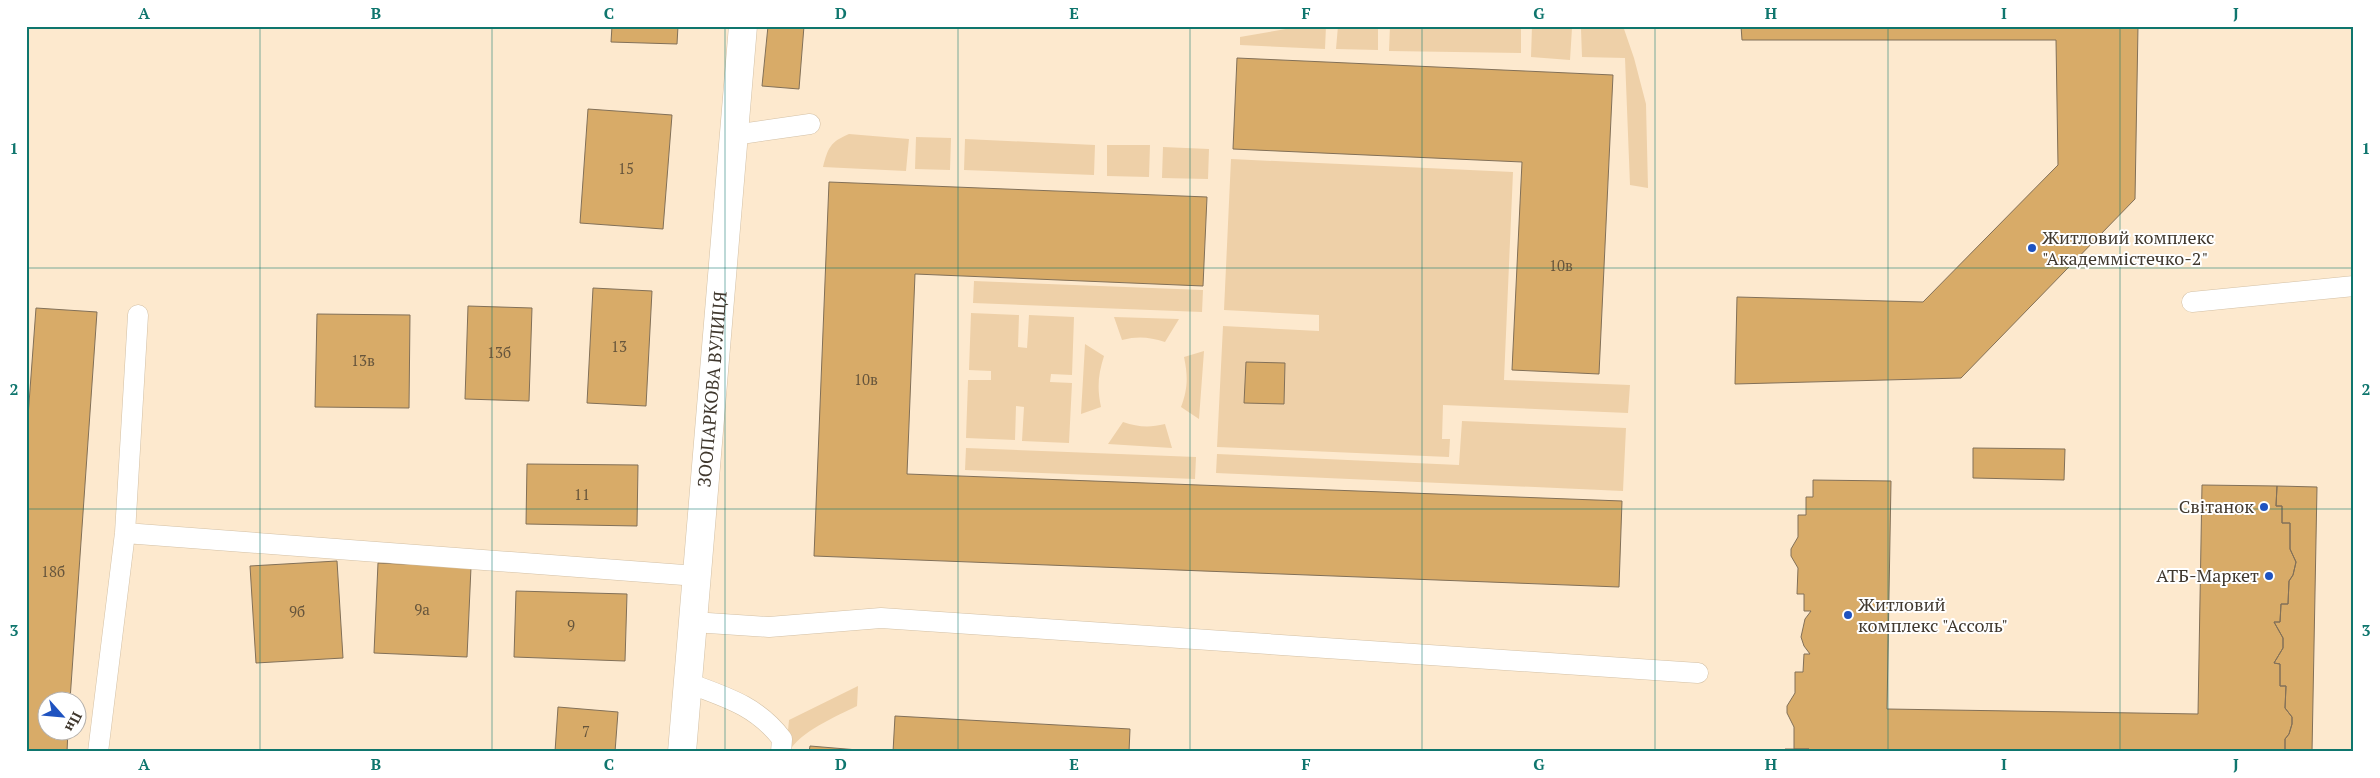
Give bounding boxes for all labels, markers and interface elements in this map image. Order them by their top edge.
text: A [138,2,150,24]
text: B [371,2,381,24]
text: C [604,2,614,24]
text: D [835,2,847,24]
text: E [1069,2,1079,24]
text: F [1301,2,1311,24]
text: G [1533,2,1545,24]
text: H [1765,2,1777,24]
text: I [2001,2,2007,24]
text: J [2233,2,2239,24]
text: 1 [9,137,19,159]
text: 1 [2361,137,2371,159]
house number: 15 [618,158,634,178]
place label: Житловий комплекс "Академмістечко-2" [2042,225,2214,270]
marker: Житловий комплекс "Академмістечко-2" [2026,242,2038,254]
house number: 10в [1549,255,1573,275]
street label: ЗООПАРКОВА ВУЛИЦЯ [691,290,732,488]
house number: 13 [611,336,627,356]
house number: 13б [487,342,511,362]
house number: 13в [351,350,375,370]
house number: 10в [854,369,878,389]
text: 2 [9,378,19,400]
text: 2 [2361,378,2371,400]
house number: 11 [574,484,590,504]
place label: Світанок [2179,494,2254,518]
marker: Світанок [2258,501,2270,513]
house number: 18б [41,561,65,581]
place label: АТБ-Маркет [2156,563,2259,587]
marker: АТБ-Маркет [2263,570,2275,582]
place label: Житловий комплекс "Ассоль" [1858,592,2008,637]
house number: 9а [414,599,430,619]
house number: 9б [289,601,305,621]
marker: Житловий комплекс "Ассоль" [1842,609,1854,621]
house number: 9 [567,615,575,635]
text: 3 [9,619,19,641]
text: 3 [2361,619,2371,641]
north arrow [38,690,88,740]
text: Пн [61,709,87,735]
house number: 7 [582,721,590,741]
text: A [138,753,150,775]
text: B [371,753,381,775]
text: C [604,753,614,775]
text: D [835,753,847,775]
text: E [1069,753,1079,775]
text: F [1301,753,1311,775]
text: G [1533,753,1545,775]
text: H [1765,753,1777,775]
text: I [2001,753,2007,775]
text: J [2233,753,2239,775]

